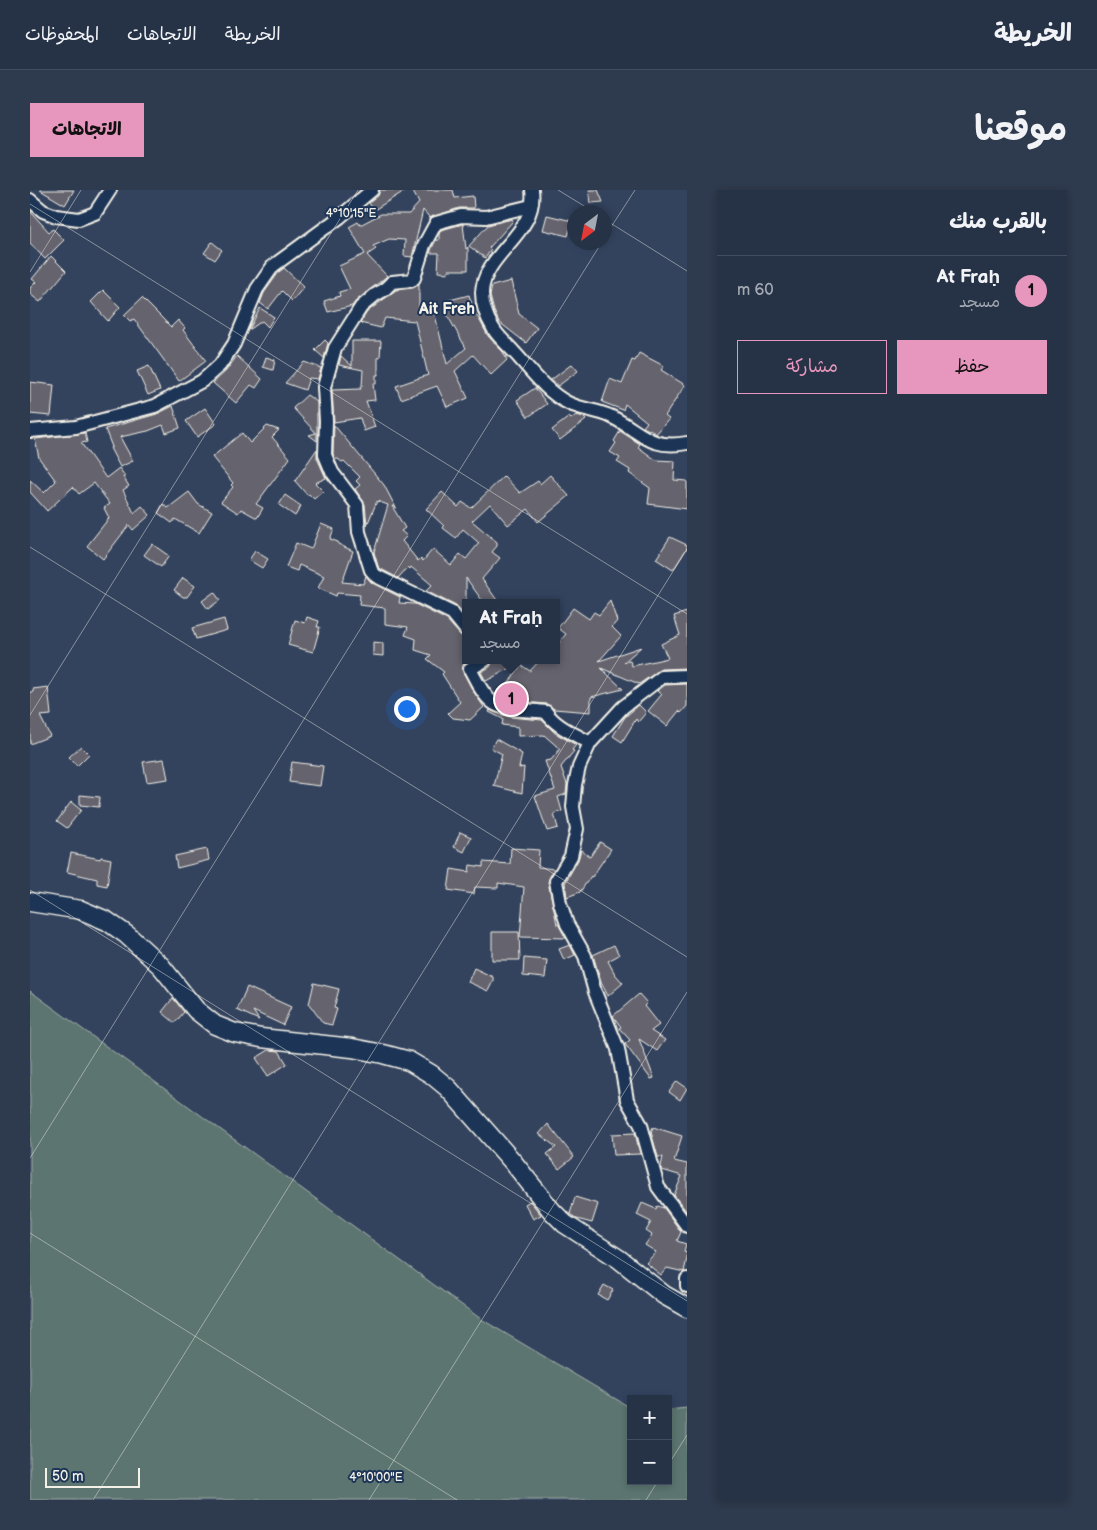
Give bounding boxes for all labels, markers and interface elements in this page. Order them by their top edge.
text: الخريطة [994,19,1072,48]
text: المحفوظات [25,24,99,45]
text: الاتجاهات [127,24,197,45]
text: الخريطة [225,24,281,45]
button: الاتجاهات [30,103,144,157]
text: موقعنا [974,108,1067,151]
north arrow [567,205,612,250]
text: 4°10'15"E [326,206,376,221]
text: بالقرب منك [949,209,1047,234]
text: At Fraḥ [937,266,1000,289]
text: 60 m [737,281,774,300]
text: 1 [1028,281,1034,300]
text: مسجد [959,293,1000,312]
district label: Ait Freh [418,300,475,319]
button: مشاركة [737,340,887,394]
button: حفظ [897,340,1047,394]
popup [462,599,560,664]
text: At Fraḥ [479,607,543,630]
text: مسجد [479,634,521,653]
pin: 1 [495,680,527,718]
your location [394,696,420,722]
map controls [627,1395,672,1485]
button: + [627,1395,672,1440]
button: − [627,1440,672,1485]
scale bar [45,1465,140,1488]
text: 50 m [52,1468,84,1485]
text: 4°10'00"E [349,1470,403,1485]

